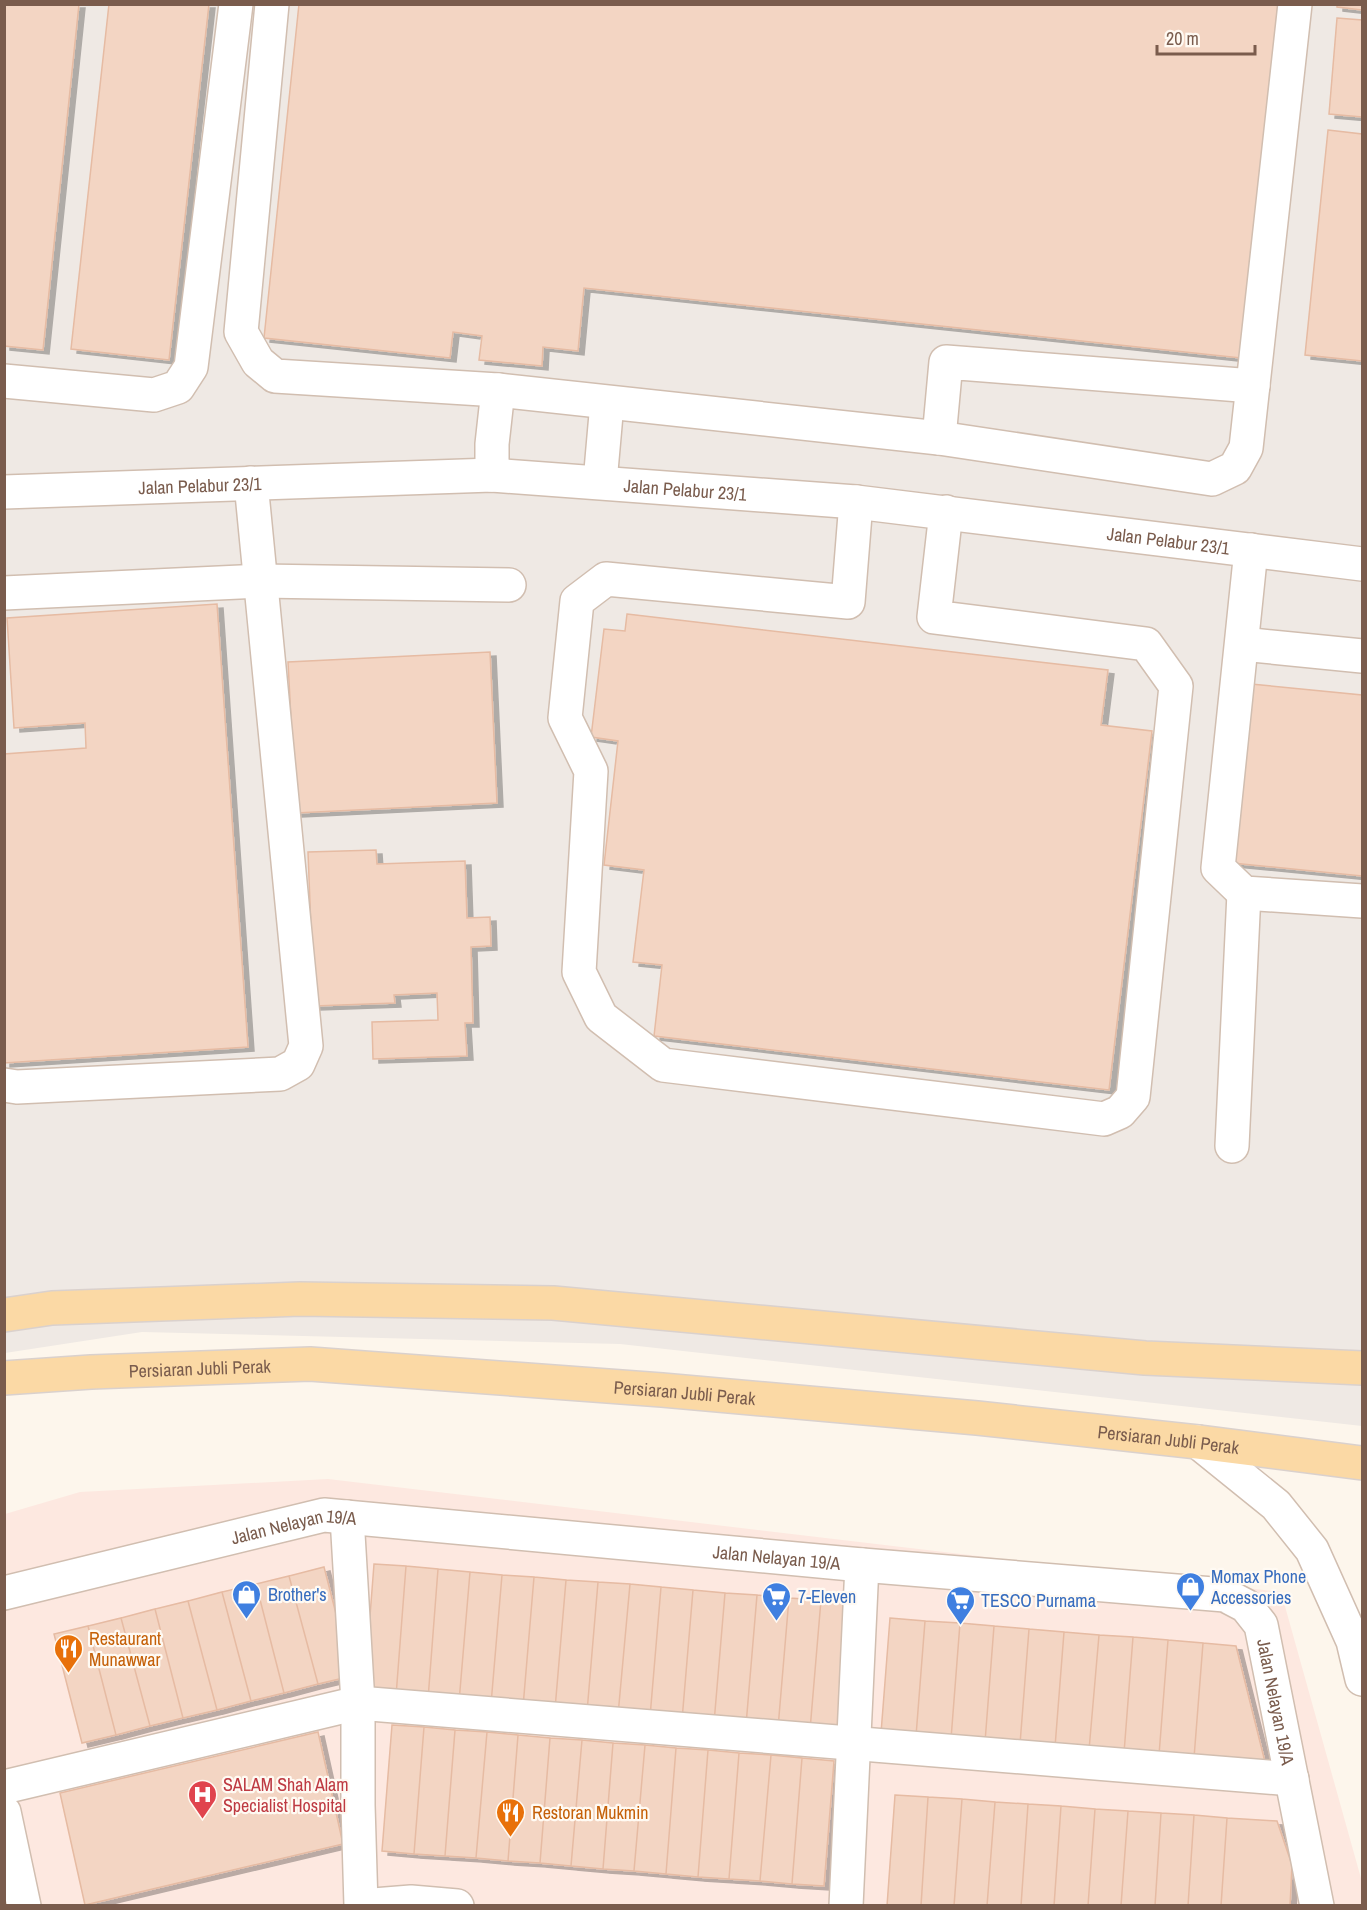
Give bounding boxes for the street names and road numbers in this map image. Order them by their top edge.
street label: Jalan Pelabur 23/1 [138,471,263,500]
street label: Jalan Pelabur 23/1 [623,472,748,506]
street label: Jalan Pelabur 23/1 [1106,520,1232,560]
street label: Persiaran Jubli Perak [128,1353,272,1383]
street label: Persiaran Jubli Perak [613,1374,757,1411]
street label: Persiaran Jubli Perak [1096,1419,1241,1460]
street label: Jalan Nelayan 19/A [228,1502,358,1550]
street label: Jalan Nelayan 19/A [712,1539,842,1575]
street label: Jalan Nelayan 19/A [1251,1636,1301,1767]

